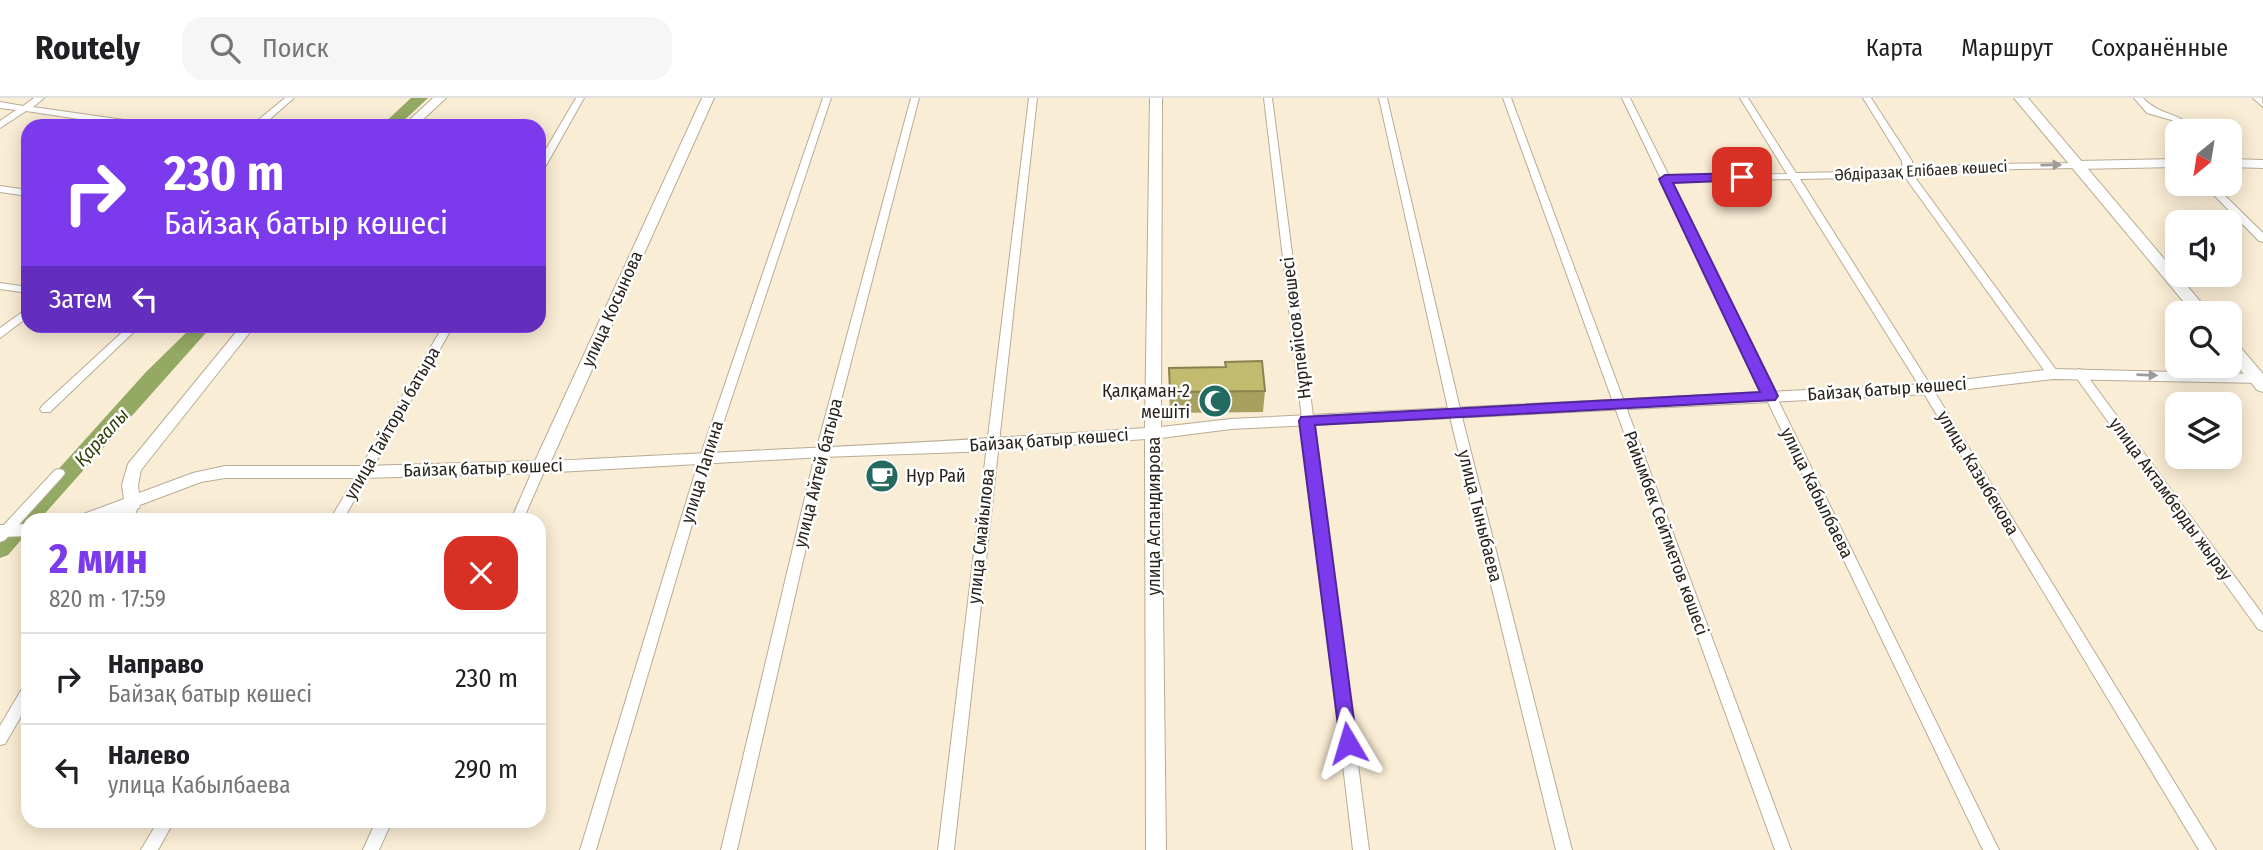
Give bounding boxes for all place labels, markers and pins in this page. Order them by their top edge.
pin [1712,147,1772,207]
place label: Қалқаман-2 мешіті [1102,380,1190,423]
mosque icon: Қалқаман-2 мешіті [1196,382,1234,420]
cafe icon: Нур Рай [863,457,901,495]
place label: Нур Рай [906,465,966,487]

